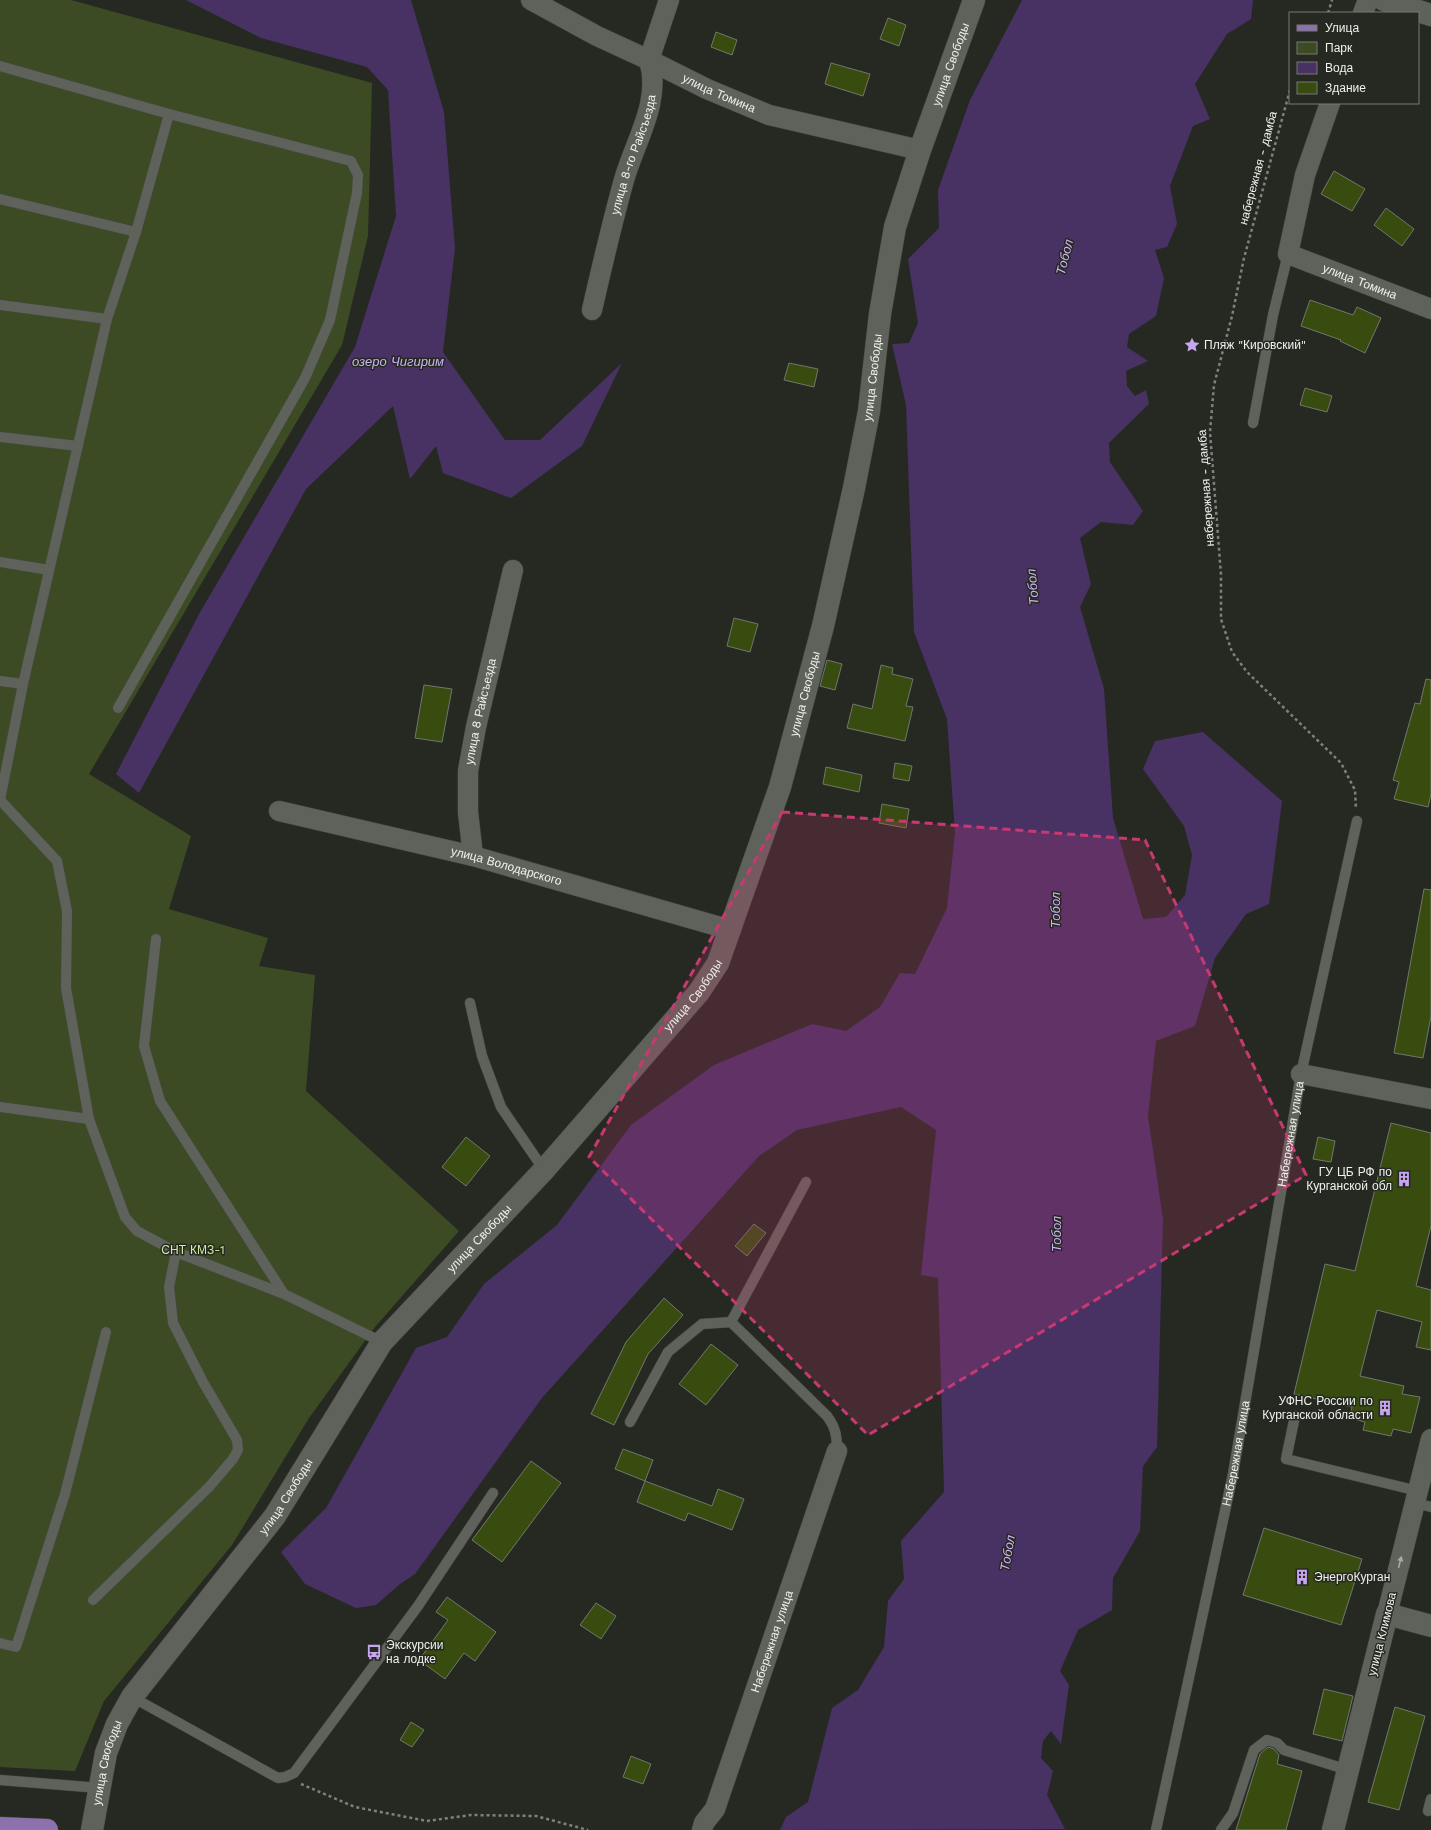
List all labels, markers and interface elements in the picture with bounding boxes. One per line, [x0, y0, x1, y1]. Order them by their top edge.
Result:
legend [1289, 12, 1419, 104]
street label: улица Свободы [929, 21, 972, 108]
text: Улица [1325, 21, 1359, 35]
text: Парк [1325, 41, 1353, 55]
text: Вода [1325, 61, 1353, 75]
street label: улица Томина [680, 71, 758, 116]
text: Здание [1325, 81, 1366, 95]
street label: улица 8-го Райсъезда [608, 93, 659, 216]
street label: набережная - дамба [1236, 109, 1280, 226]
water label: Тобол [1053, 237, 1076, 277]
street label: улица Томина [1321, 261, 1399, 302]
street label: улица Свободы [860, 333, 885, 422]
place icon: Пляж "Кировский" [1183, 336, 1201, 354]
place label: Пляж "Кировский" [1204, 338, 1306, 352]
water label: озеро Чигирим [352, 354, 444, 369]
street label: набережная - дамба [1195, 429, 1217, 547]
water label: Тобол [1023, 568, 1042, 606]
street label: улица Свободы [787, 650, 823, 738]
street label: улица 8 Райсъезда [462, 657, 499, 766]
street label: улица Володарского [450, 844, 564, 888]
water label: Тобол [1048, 891, 1063, 928]
street label: улица Свободы [661, 957, 725, 1034]
street label: Набережная улица [1275, 1080, 1307, 1188]
place label: ГУ ЦБ РФ по Курганской обл [1306, 1165, 1392, 1193]
building icon: ГУ ЦБ РФ по Курганской обл [1395, 1170, 1413, 1188]
street label: улица Свободы [444, 1202, 514, 1275]
water label: Тобол [1049, 1215, 1064, 1252]
park label: СНТ КМЗ-1 [161, 1243, 225, 1257]
place label: УФНС России по Курганской области [1262, 1394, 1373, 1422]
street label: Набережная улица [1219, 1399, 1252, 1507]
building icon: УФНС России по Курганской области [1376, 1399, 1394, 1417]
street label: улица Свободы [256, 1456, 316, 1537]
water label: Тобол [997, 1533, 1018, 1572]
one-way arrow [1397, 1556, 1403, 1568]
building icon: ЭнергоКурган [1293, 1568, 1311, 1586]
place label: ЭнергоКурган [1314, 1570, 1390, 1584]
street label: Набережная улица [748, 1588, 796, 1694]
street label: улица Климова [1365, 1590, 1399, 1677]
place label: Экскурсии на лодке [386, 1638, 443, 1666]
bus stop icon: Экскурсии на лодке [365, 1643, 383, 1661]
street label: улица Свободы [90, 1718, 125, 1806]

